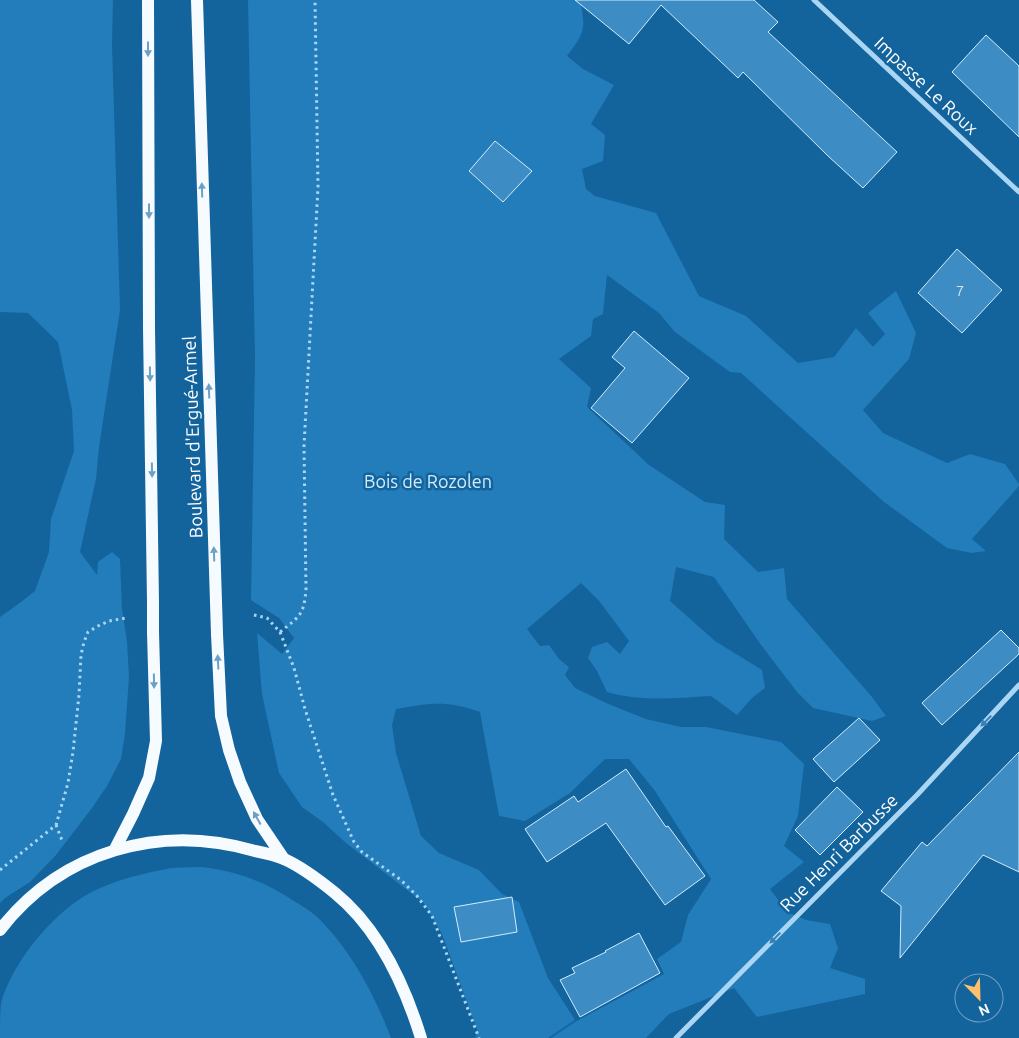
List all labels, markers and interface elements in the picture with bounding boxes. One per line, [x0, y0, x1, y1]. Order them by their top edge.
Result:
street label: Impasse Le Roux [871, 32, 982, 138]
one-way arrow [144, 41, 152, 57]
one-way arrow [198, 182, 206, 198]
one-way arrow [145, 203, 153, 219]
house number: 7 [956, 282, 964, 299]
street label: Boulevard d'Ergué-Armel [178, 335, 206, 539]
one-way arrow [146, 366, 154, 382]
one-way arrow [204, 383, 212, 399]
one-way arrow [148, 462, 156, 478]
park label: Bois de Rozolen [364, 471, 492, 491]
one-way arrow [210, 545, 218, 561]
one-way arrow [214, 654, 222, 670]
one-way arrow [150, 673, 158, 689]
one-way arrow [980, 715, 992, 727]
street label: Rue Henri Barbusse [776, 790, 901, 915]
one-way arrow [253, 811, 261, 825]
one-way arrow [769, 931, 781, 943]
north arrow [954, 973, 1004, 1023]
text: N [976, 1001, 992, 1019]

